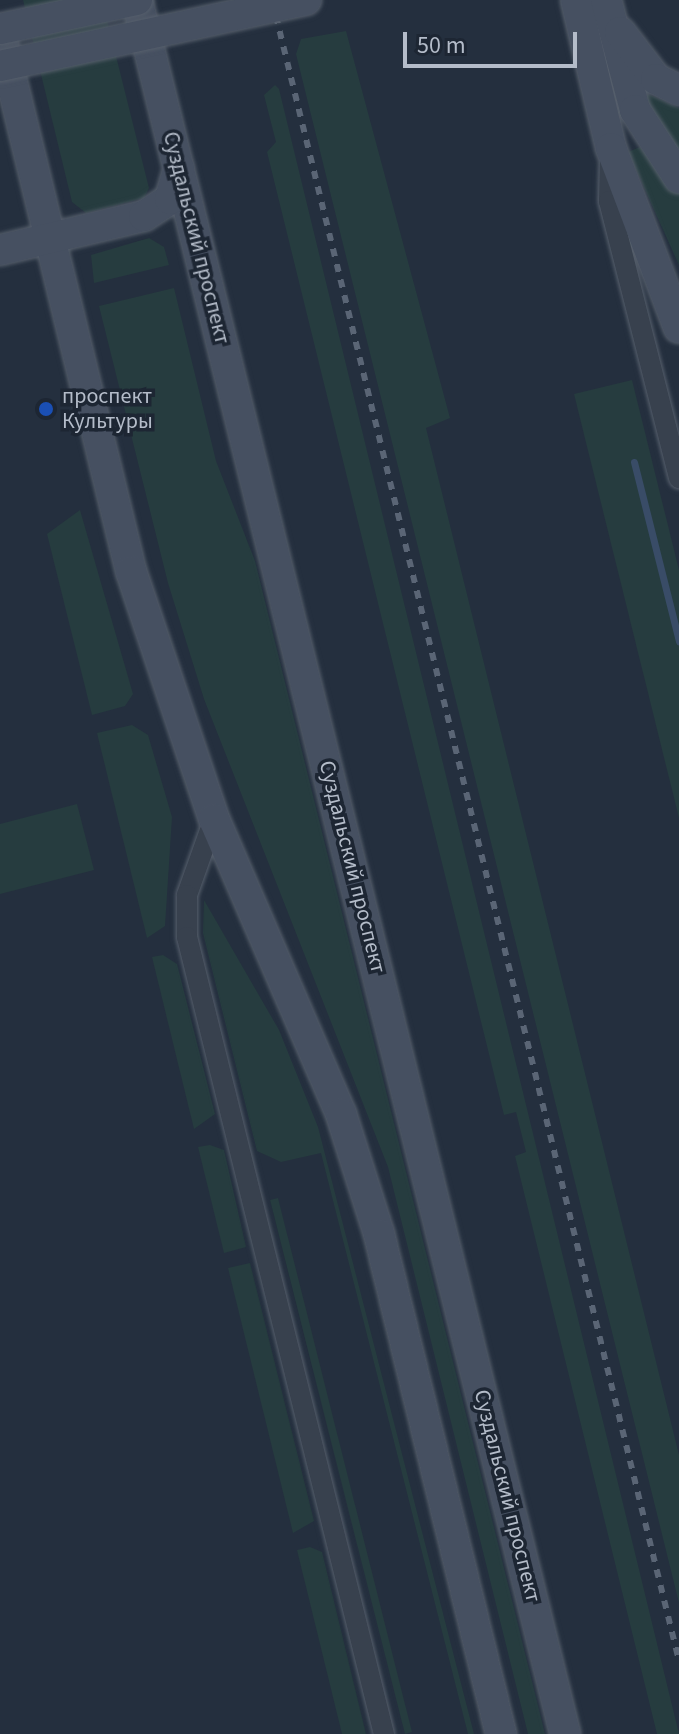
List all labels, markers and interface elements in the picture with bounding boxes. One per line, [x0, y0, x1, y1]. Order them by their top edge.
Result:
scale bar [407, 16, 581, 66]
text: 50 m [417, 28, 466, 63]
street label: Суздальский проспект [157, 129, 235, 347]
place label: проспект Культуры [62, 383, 153, 434]
marker: проспект Культуры [37, 400, 55, 418]
street label: Суздальский проспект [313, 758, 391, 976]
street label: Суздальский проспект [468, 1387, 546, 1605]

